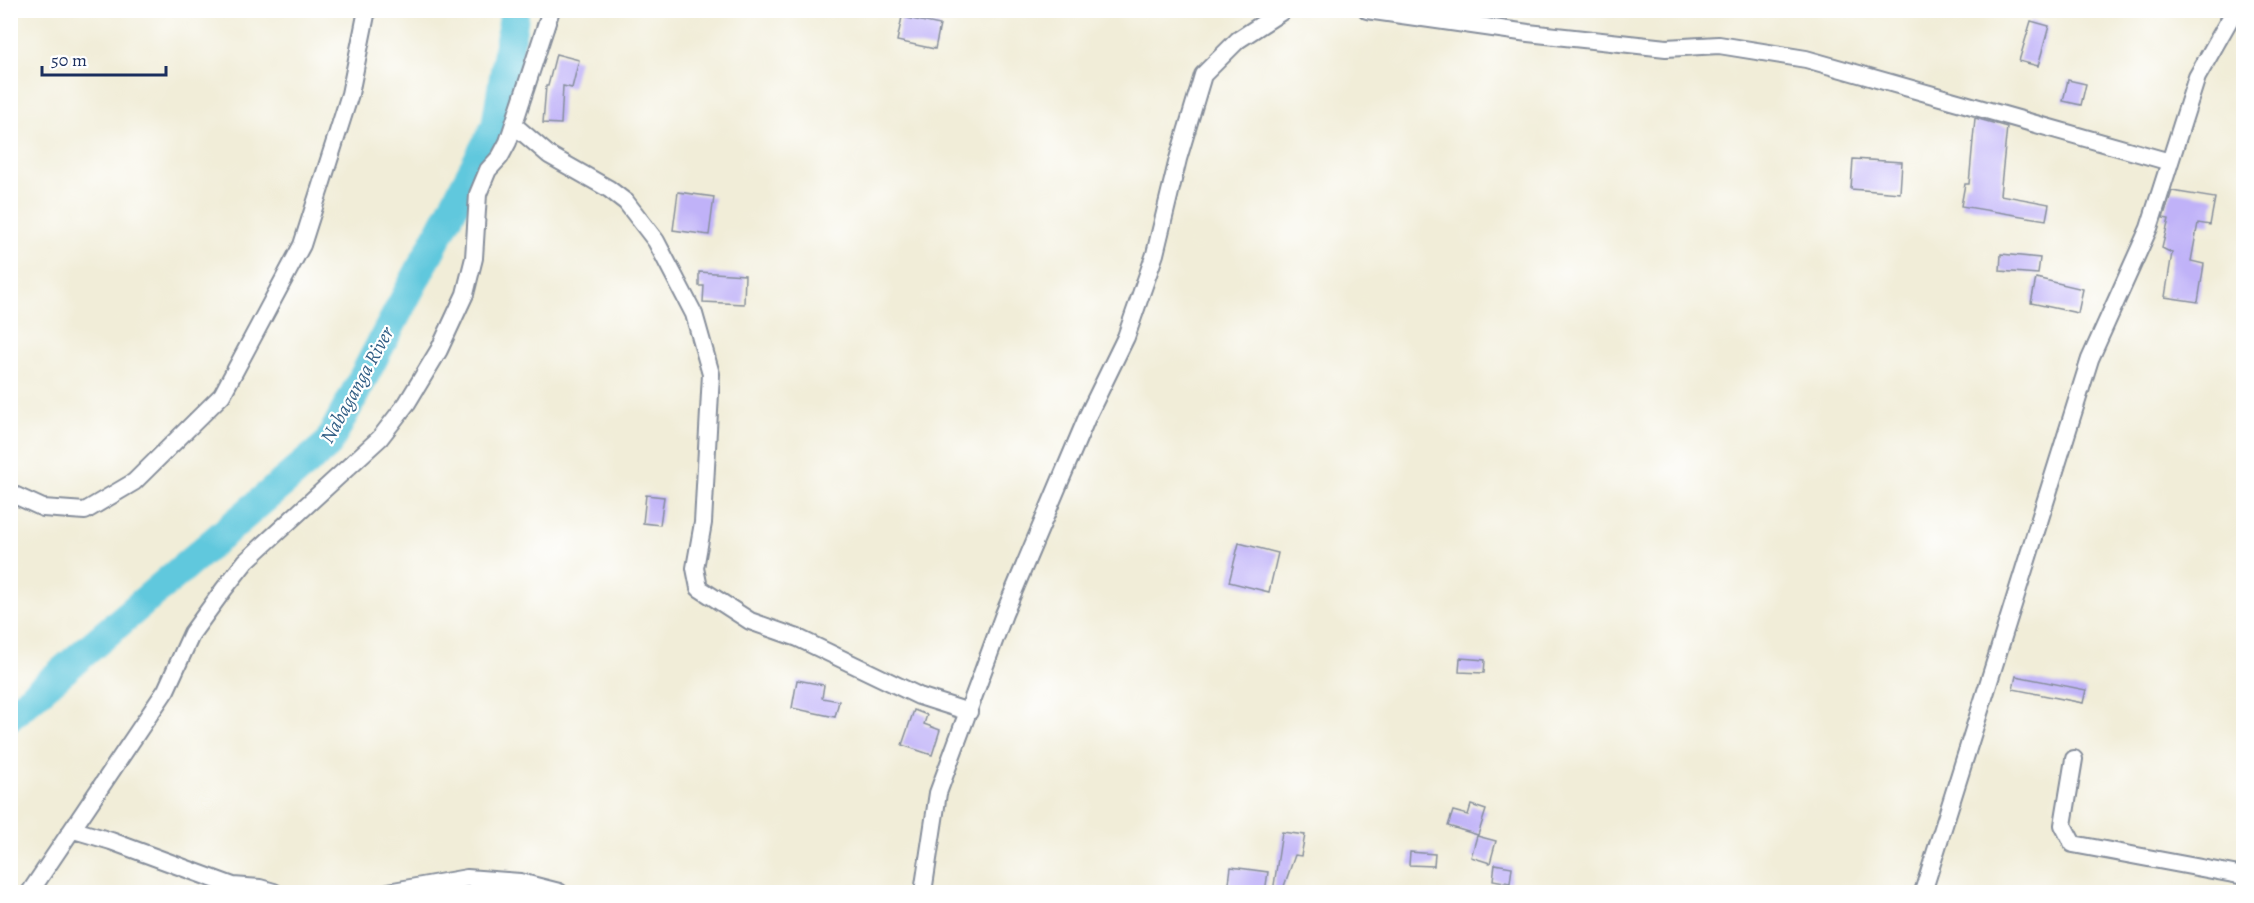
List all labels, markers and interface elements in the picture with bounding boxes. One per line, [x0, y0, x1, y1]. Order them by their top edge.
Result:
scale bar [42, 39, 166, 77]
text: 50 m [51, 48, 87, 72]
water label: Nabaganga River [314, 321, 401, 448]

